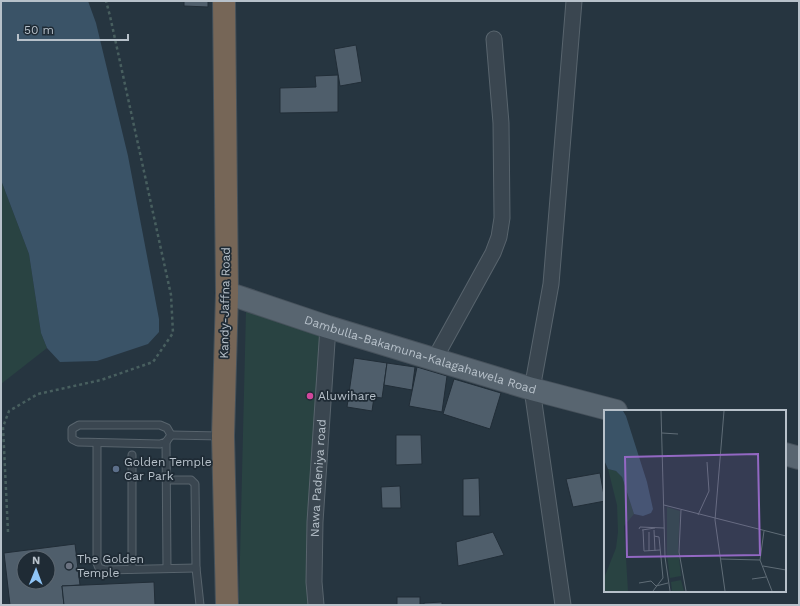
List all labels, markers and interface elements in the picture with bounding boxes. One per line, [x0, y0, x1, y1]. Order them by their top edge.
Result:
scale bar [18, 16, 128, 42]
text: 50 m [24, 23, 54, 37]
street label: Kandy-Jaffna Road [217, 247, 233, 359]
street label: Dambulla-Bakamuna-Kalagahawela Road [303, 313, 538, 397]
place label: Aluwihare [318, 389, 376, 403]
marker: Aluwihare [305, 391, 315, 401]
inset map [604, 410, 786, 592]
street label: Nawa Padeniya road [308, 419, 329, 537]
place label: Golden Temple Car Park [124, 455, 212, 483]
marker: Golden Temple Car Park [111, 464, 121, 474]
north arrow [16, 550, 56, 590]
place label: The Golden Temple [77, 552, 144, 580]
text: N [32, 554, 40, 567]
marker: The Golden Temple [64, 561, 74, 571]

